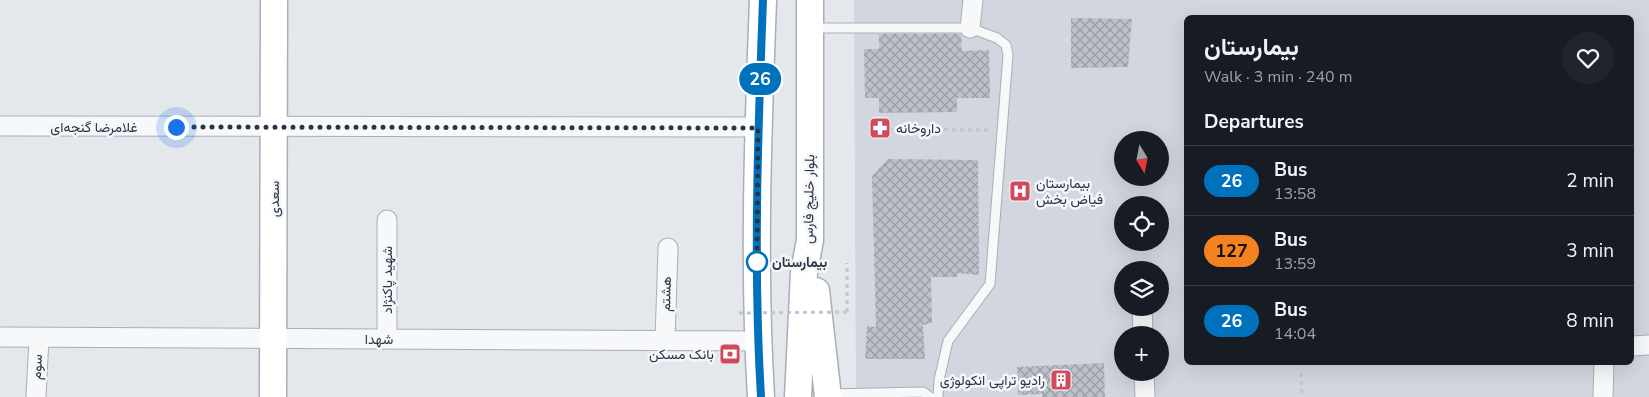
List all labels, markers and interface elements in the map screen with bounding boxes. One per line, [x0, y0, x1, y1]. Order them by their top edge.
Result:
text: بیمارستان [1204, 31, 1299, 63]
button: heart [1562, 32, 1614, 84]
line badge: 26 [738, 63, 782, 95]
text: Walk · 3 min · 240 m [1204, 66, 1352, 88]
text: 26 [749, 67, 771, 91]
text: Departures [1204, 109, 1304, 135]
your location [164, 115, 189, 140]
pharmacy icon: داروخانه [868, 116, 892, 140]
street label: غلامرضا گنجه‌ای [50, 118, 138, 137]
place label: داروخانه [896, 119, 941, 138]
north arrow [1114, 131, 1169, 186]
map controls [1114, 131, 1169, 381]
street label: بلوار خلیج فارس [799, 154, 820, 244]
text: Bus [1274, 157, 1307, 183]
text: 2 min [1566, 168, 1614, 194]
text: 26 [1221, 169, 1242, 193]
place label: بیمارستان فیاض بخش [1036, 174, 1103, 209]
hospital icon: بیمارستان فیاض بخش [1008, 179, 1032, 203]
street label: سعدی [265, 181, 284, 217]
text: 13:58 [1274, 183, 1316, 205]
button: locate [1114, 196, 1169, 251]
text: Bus [1274, 227, 1307, 253]
text: 3 min [1566, 238, 1614, 264]
text: 127 [1215, 239, 1248, 263]
street label: شهید پاکنژاد [378, 246, 397, 314]
marker: بیمارستان [746, 251, 768, 273]
place label: بیمارستان [772, 253, 827, 272]
text: 13:59 [1274, 253, 1316, 275]
button: layers [1114, 261, 1169, 316]
street label: هشتم [656, 276, 676, 312]
text: Bus [1274, 297, 1307, 323]
text: 8 min [1566, 308, 1614, 334]
text: 26 [1221, 309, 1242, 333]
text: 14:04 [1274, 323, 1316, 345]
button: + [1114, 326, 1169, 381]
street label: شهدا [365, 330, 393, 349]
bank icon: بانک مسکن [718, 342, 742, 366]
place label: بانک مسکن [649, 345, 714, 364]
street label: سوم [27, 354, 47, 380]
building icon: رادیو تراپی انکولوژی [1049, 368, 1073, 392]
place label: رادیو تراپی انکولوژی [940, 371, 1045, 390]

